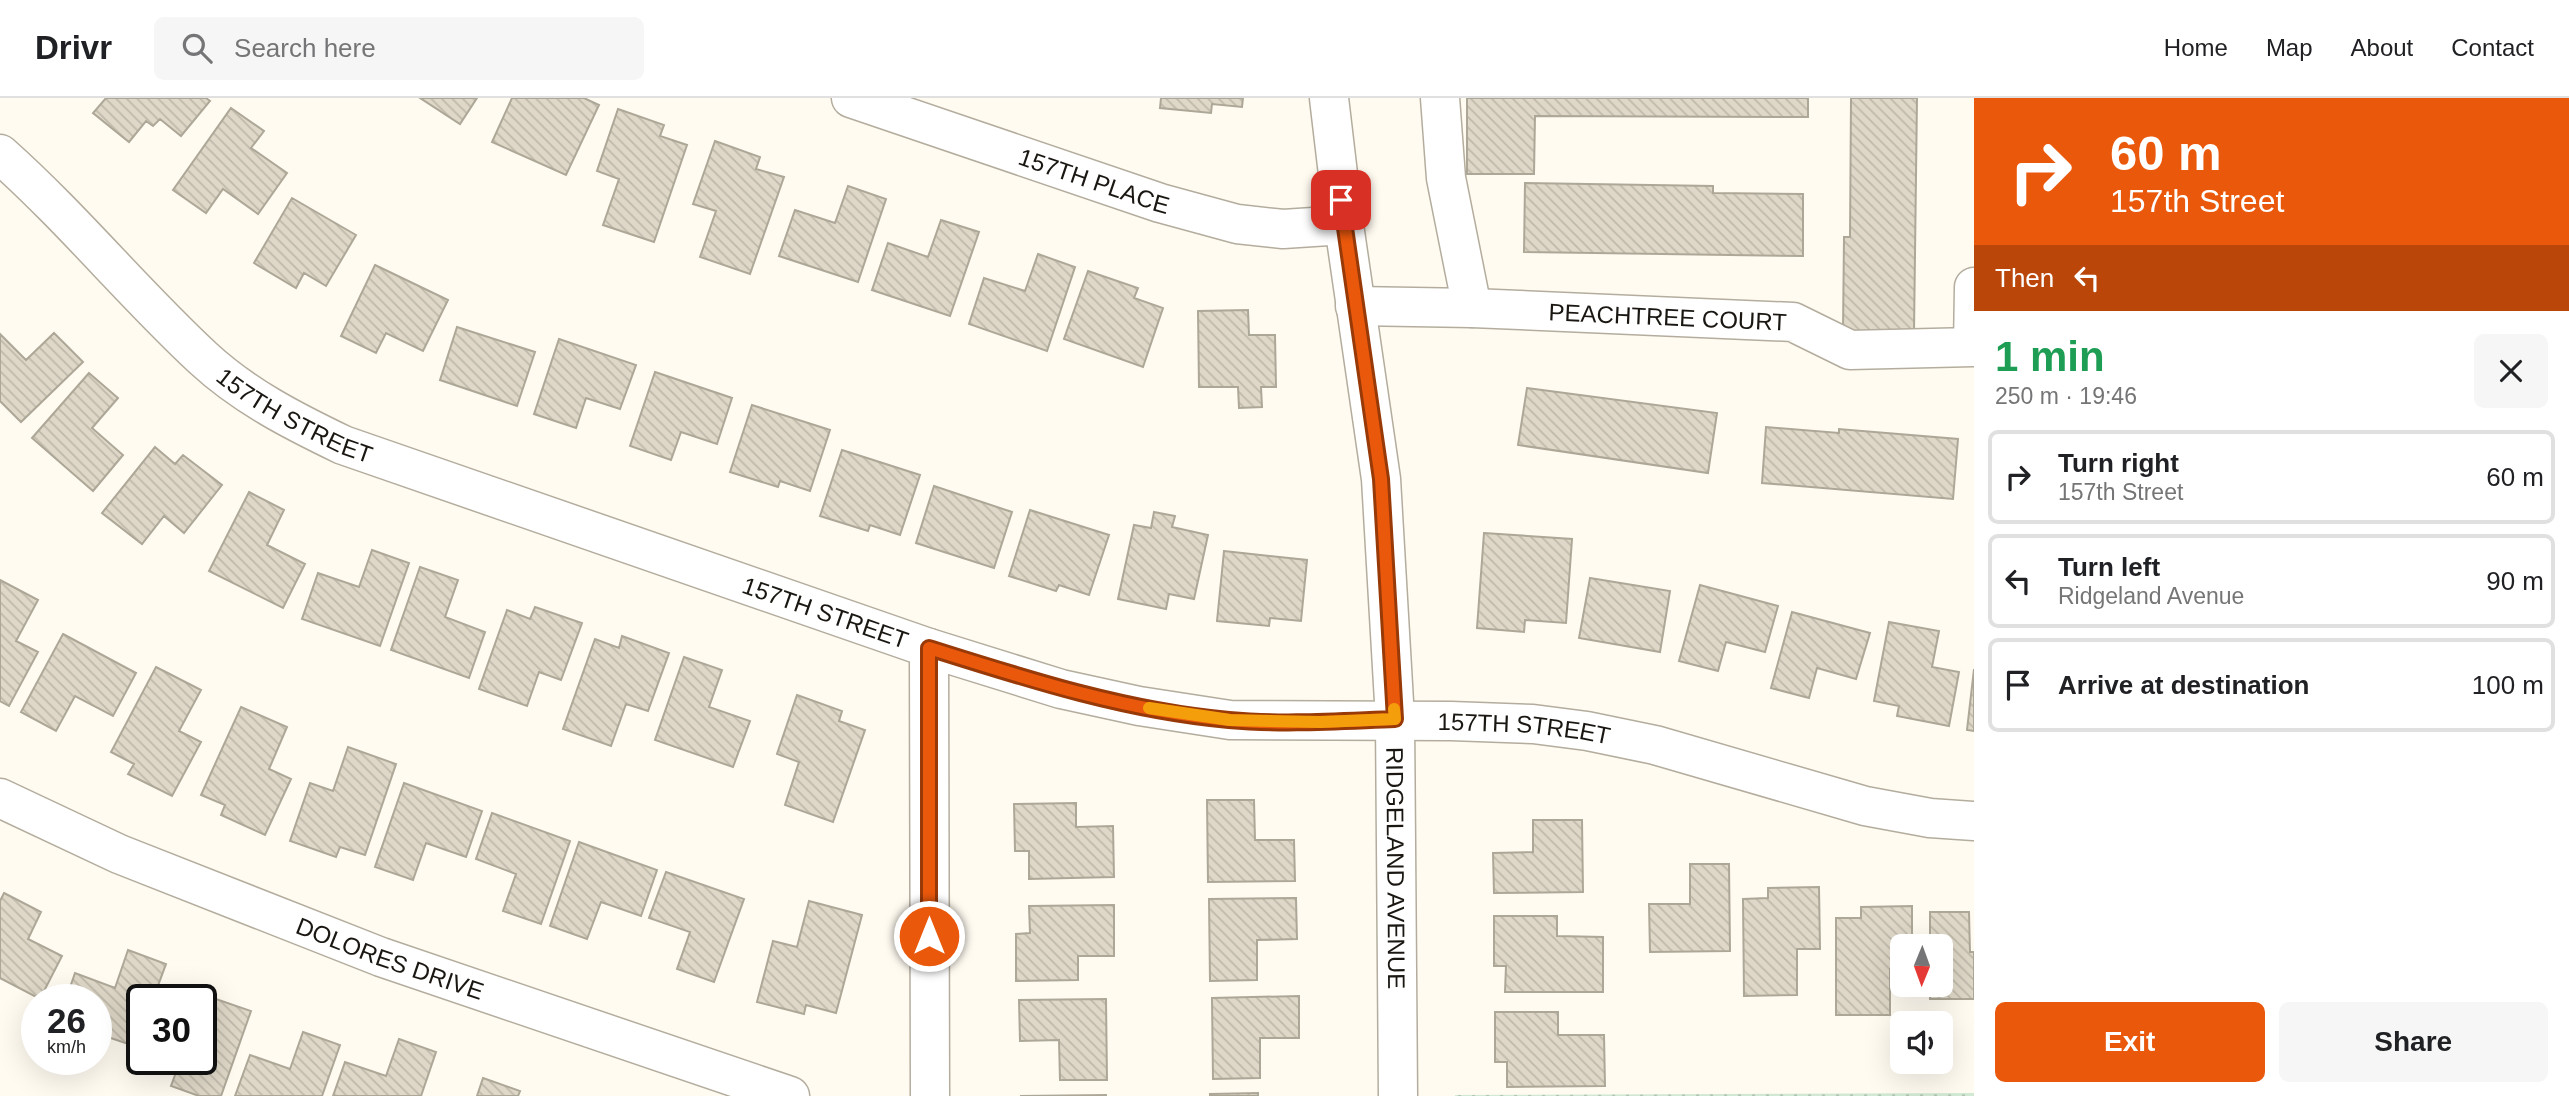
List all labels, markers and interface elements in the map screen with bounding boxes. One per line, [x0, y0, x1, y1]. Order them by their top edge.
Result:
search box [154, 17, 644, 80]
text: Drivr [35, 29, 112, 66]
icon: search [178, 29, 216, 67]
text: Search here [234, 33, 376, 63]
text: Home [2164, 34, 2228, 61]
text: Map [2266, 34, 2313, 61]
text: About [2351, 34, 2413, 61]
text: Contact [2451, 34, 2534, 61]
icon: right [1995, 126, 2086, 217]
text: 60 m [2110, 126, 2222, 180]
street label: 157TH PLACE [1015, 143, 1173, 218]
pin [1311, 170, 1371, 230]
icon: arrive [1322, 181, 1360, 219]
text: 157th Street [2110, 183, 2284, 219]
icon: left [2068, 259, 2106, 297]
text: Then [1995, 263, 2054, 293]
street label: PEACHTREE COURT [1548, 298, 1788, 335]
text: 1 min [1995, 333, 2105, 380]
button: close [2474, 334, 2548, 408]
street label: 157TH STREET [212, 362, 376, 468]
text: 250 m · 19:46 [1995, 383, 2137, 409]
text: Turn right [2058, 448, 2179, 478]
icon: right [1999, 458, 2037, 496]
text: 60 m [2486, 462, 2544, 492]
text: 157th Street [2058, 479, 2183, 505]
text: Turn left [2058, 552, 2160, 582]
icon: left [1999, 562, 2037, 600]
text: 90 m [2486, 566, 2544, 596]
street label: 157TH STREET [739, 571, 912, 653]
text: Ridgeland Avenue [2058, 583, 2244, 609]
icon: arrive [1999, 666, 2037, 704]
text: Arrive at destination [2058, 670, 2309, 700]
text: 100 m [2472, 670, 2544, 700]
street label: 157TH STREET [1438, 707, 1613, 749]
street label: RIDGELAND AVENUE [1382, 747, 1411, 989]
position arrow [892, 899, 966, 973]
street label: DOLORES DRIVE [293, 912, 487, 1004]
north arrow [1890, 934, 1953, 998]
map controls [1890, 934, 1953, 1074]
speed limit sign: 30 [126, 984, 217, 1075]
text: 26 [47, 1001, 86, 1040]
button: Exit [1995, 1002, 2265, 1082]
button: Share [2279, 1002, 2548, 1082]
button: sound [1890, 1011, 1953, 1074]
text: km/h [47, 1037, 86, 1057]

